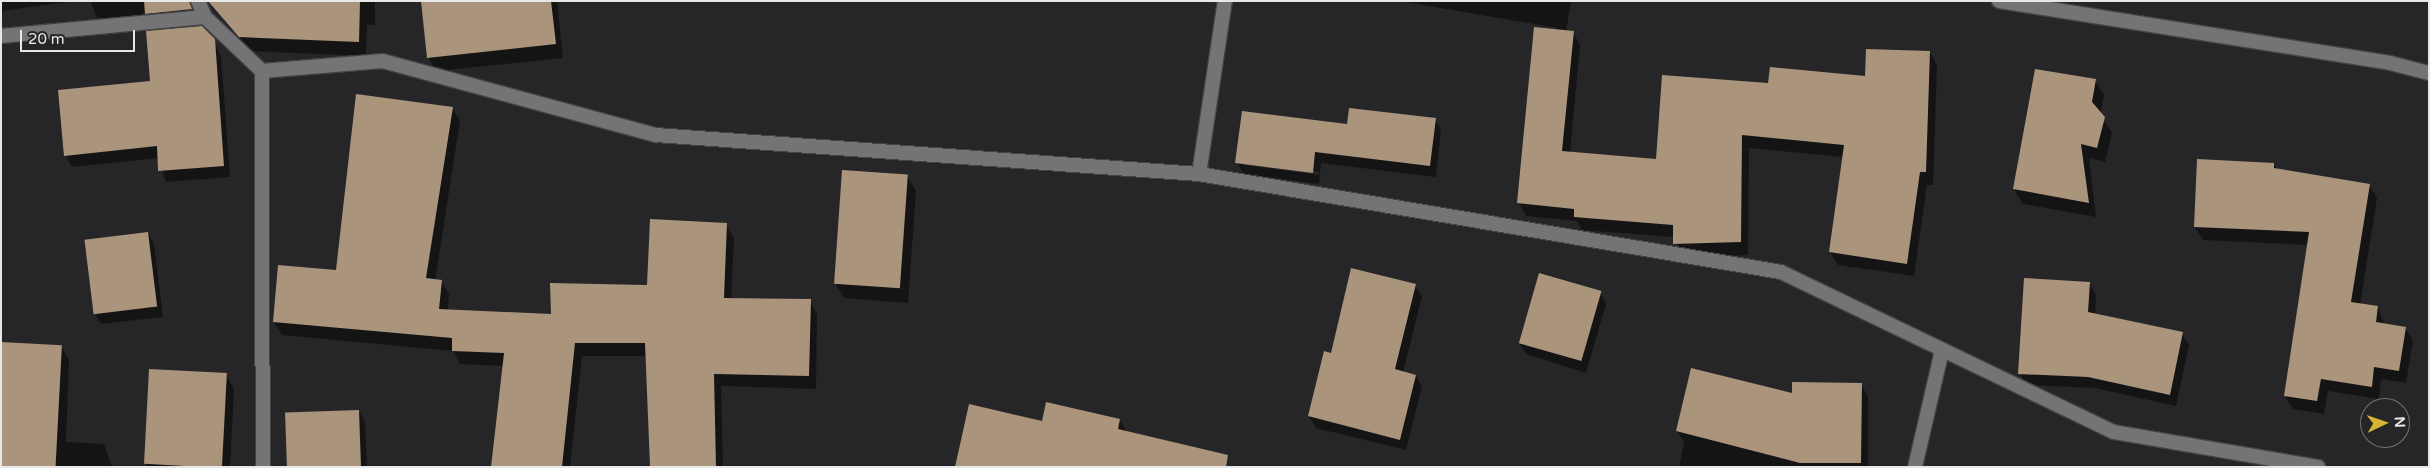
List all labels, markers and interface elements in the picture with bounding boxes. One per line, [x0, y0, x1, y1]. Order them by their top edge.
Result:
scale bar [22, 20, 138, 52]
text: 20 m [28, 30, 65, 48]
north arrow [2360, 398, 2410, 448]
text: N [2391, 416, 2408, 428]

